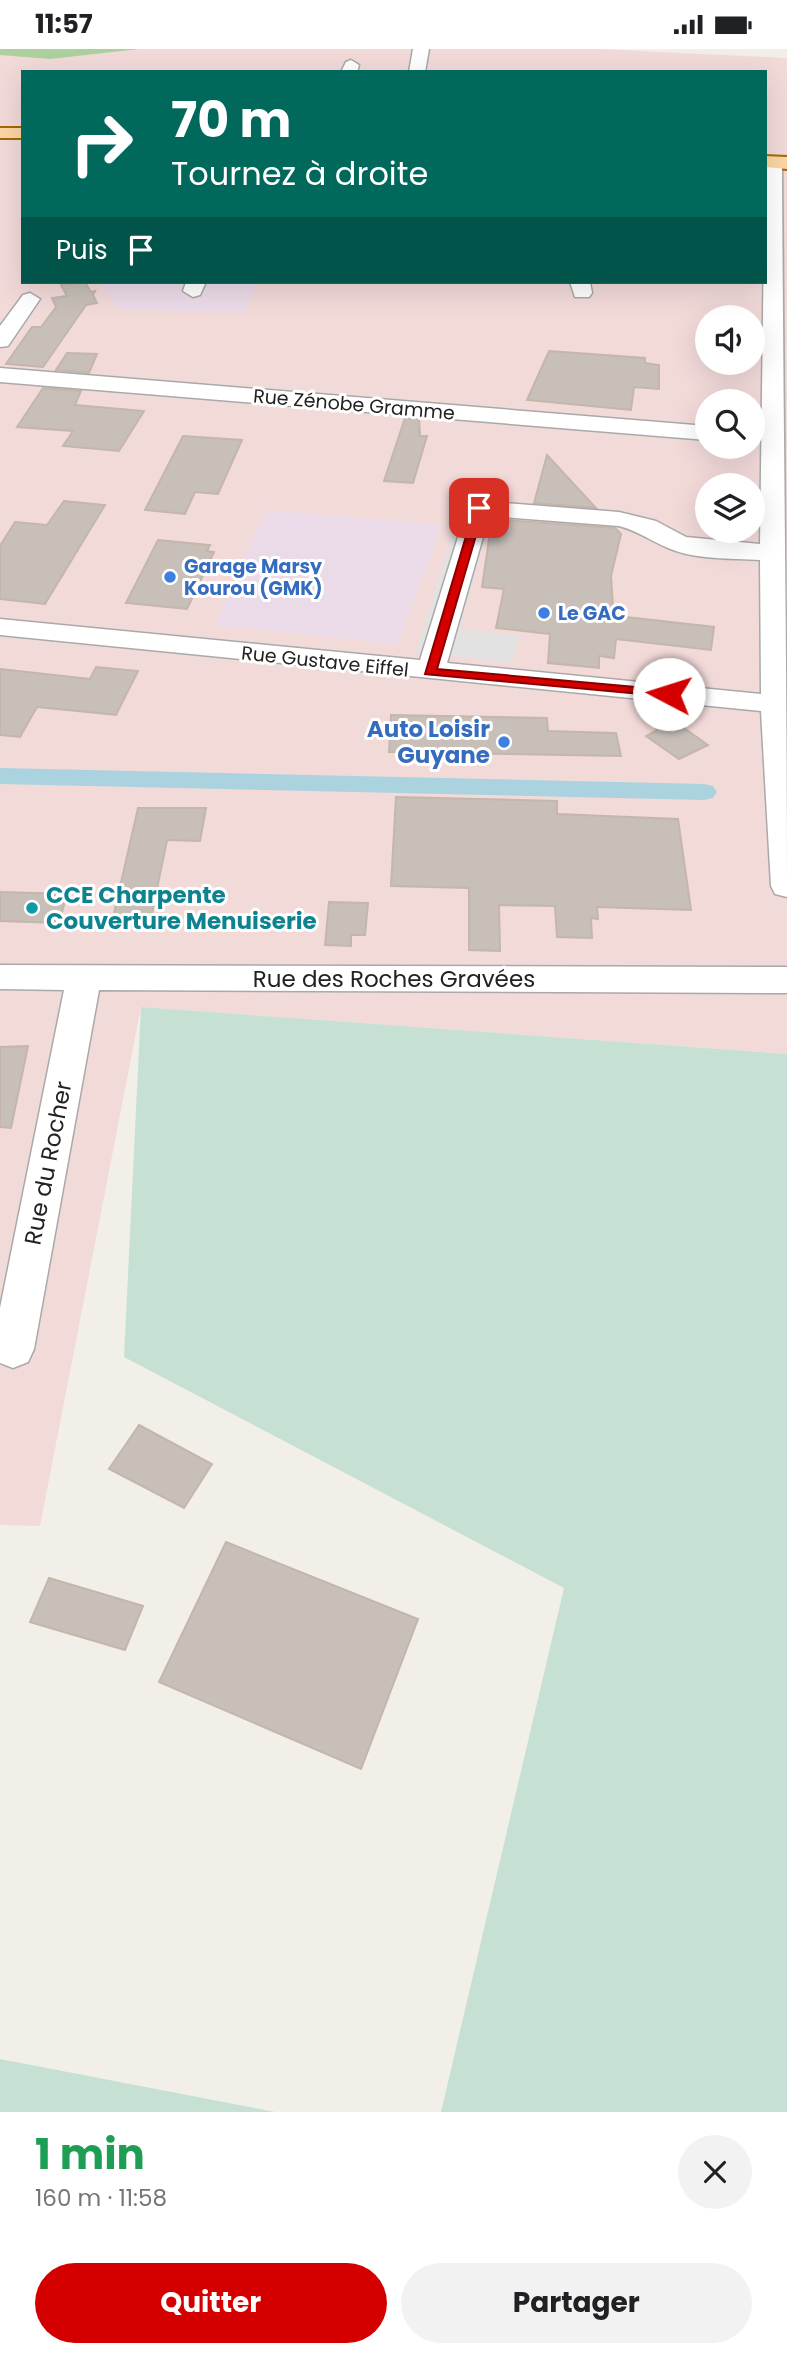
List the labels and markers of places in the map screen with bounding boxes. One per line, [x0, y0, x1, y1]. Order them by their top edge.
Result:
pin [449, 478, 509, 538]
place label: Garage Marsy Kourou (GMK) [184, 553, 323, 602]
marker: Garage Marsy Kourou (GMK) [162, 569, 178, 585]
place label: Le GAC [558, 600, 626, 627]
marker: Le GAC [536, 605, 552, 621]
place label: Auto Loisir Guyane [367, 713, 490, 771]
marker: Auto Loisir Guyane [496, 734, 512, 750]
place label: CCE Charpente Couverture Menuiserie [46, 879, 317, 937]
marker: CCE Charpente Couverture Menuiserie [24, 900, 40, 916]

